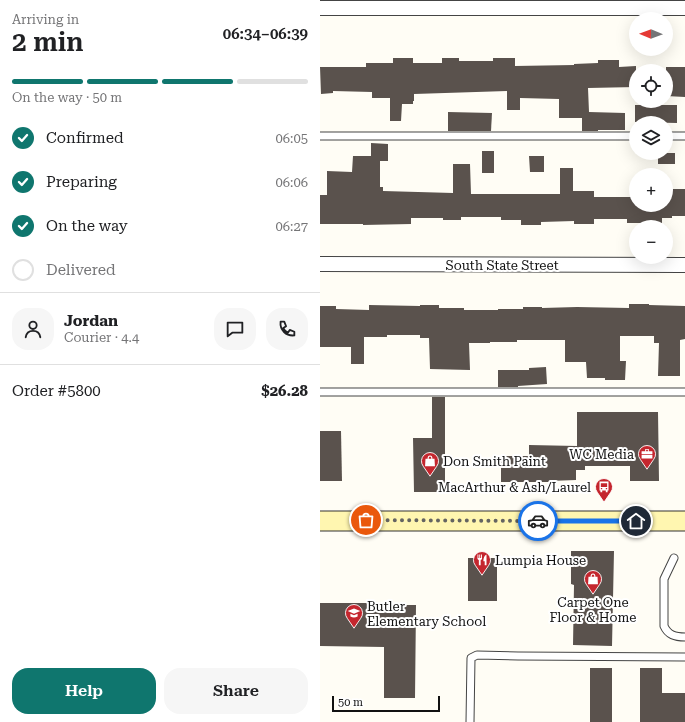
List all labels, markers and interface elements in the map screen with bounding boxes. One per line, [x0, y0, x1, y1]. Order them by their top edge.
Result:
text: Arriving in [12, 12, 79, 27]
north arrow [629, 12, 673, 56]
map controls [629, 12, 673, 264]
text: 06:34–06:39 [223, 25, 308, 43]
text: 2 min [12, 27, 84, 57]
button: locate [629, 64, 673, 108]
text: On the way · 50 m [12, 90, 122, 105]
button: layers [629, 116, 673, 160]
icon: check [12, 127, 34, 149]
text: Confirmed [46, 129, 124, 147]
text: 06:05 [276, 131, 308, 146]
button: + [629, 168, 673, 212]
icon: check [12, 171, 34, 193]
text: Preparing [46, 173, 117, 191]
text: 06:06 [276, 175, 308, 190]
icon: check [12, 215, 34, 237]
text: On the way [46, 217, 128, 235]
text: 06:27 [276, 219, 308, 234]
button: − [629, 220, 673, 264]
street label: South State Street [445, 258, 559, 273]
text: Delivered [46, 261, 116, 279]
button: person [12, 308, 54, 350]
button: chat [214, 308, 256, 350]
button: phone [266, 308, 308, 350]
text: Jordan [64, 312, 118, 330]
text: Courier · 4.4 [64, 330, 139, 345]
text: Order #5800 [12, 382, 101, 400]
text: $26.28 [261, 382, 308, 400]
office icon: WC Media [637, 444, 657, 469]
place label: WC Media [569, 447, 634, 462]
shop icon: Don Smith Paint [420, 451, 440, 476]
place label: Don Smith Paint [443, 454, 546, 469]
bus stop icon: MacArthur & Ash/Laurel [594, 477, 614, 502]
place label: MacArthur & Ash/Laurel [438, 480, 591, 495]
courier [518, 501, 558, 541]
pin [349, 503, 383, 537]
pin [619, 504, 653, 538]
icon: bag [355, 509, 377, 531]
icon: car [527, 510, 549, 532]
icon: home [625, 510, 647, 532]
restaurant icon: Lumpia House [472, 550, 492, 575]
place label: Lumpia House [495, 553, 586, 568]
shop icon: Carpet One Floor & Home [583, 569, 603, 594]
place label: Carpet One Floor & Home [549, 595, 637, 625]
place label: Butler Elementary School [367, 599, 486, 629]
school or university icon: Butler Elementary School [344, 603, 364, 628]
button: Help [12, 668, 156, 714]
button: Share [164, 668, 308, 714]
scale bar [332, 694, 440, 713]
text: 50 m [338, 696, 363, 709]

